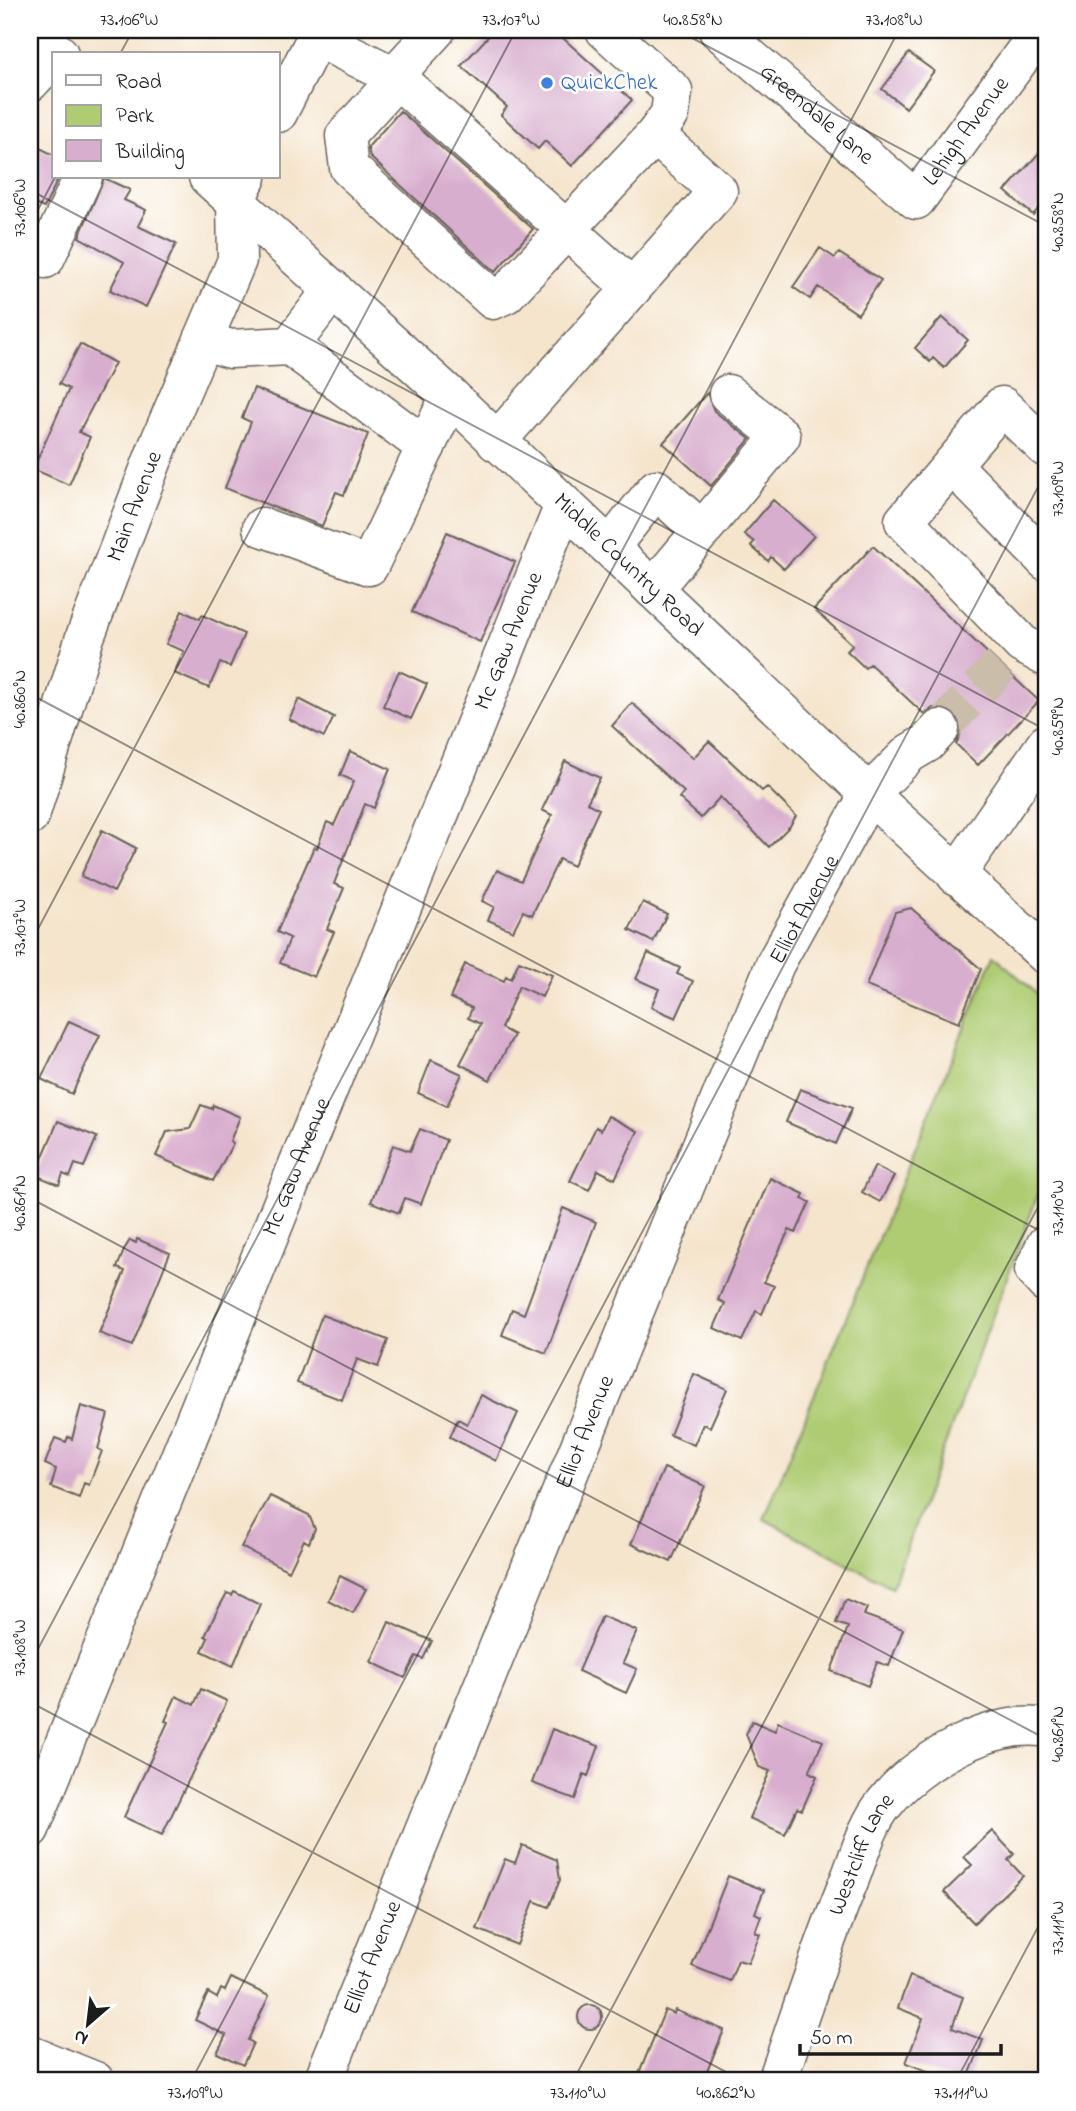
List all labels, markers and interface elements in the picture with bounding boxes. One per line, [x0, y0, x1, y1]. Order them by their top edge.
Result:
text: 73.106°W [100, 8, 158, 34]
text: 73.107°W [482, 8, 540, 34]
text: 40.858°N [663, 8, 723, 34]
text: 73.108°W [865, 8, 923, 34]
legend [52, 52, 280, 178]
street label: Greendale Lane [752, 56, 882, 174]
place label: QuickChek [561, 67, 658, 100]
text: Road [116, 68, 162, 98]
street label: Lehigh Avenue [915, 69, 1018, 193]
marker: QuickChek [539, 75, 555, 91]
text: Park [116, 102, 155, 132]
text: Building [115, 138, 185, 170]
text: 73.106°W [8, 179, 34, 237]
text: 40.858°N [1046, 192, 1072, 252]
street label: Main Avenue [99, 446, 171, 567]
text: 73.109°W [1046, 461, 1072, 517]
street label: Middle Country Road [546, 486, 711, 645]
street label: Mc Gaw Avenue [466, 566, 552, 715]
text: 40.860°N [8, 670, 34, 728]
text: 40.859°N [1046, 697, 1072, 755]
street label: Elliot Avenue [762, 849, 849, 970]
text: 73.107°W [8, 899, 34, 957]
street label: Mc Gaw Avenue [254, 1092, 340, 1241]
text: 40.861°N [8, 1175, 34, 1231]
text: 73.110°W [1046, 1180, 1072, 1236]
street label: Elliot Avenue [548, 1370, 624, 1494]
text: 73.108°W [8, 1619, 34, 1677]
text: 40.861°N [1046, 1706, 1072, 1762]
street label: Westcliff Lane [820, 1785, 903, 1920]
street label: Elliot Avenue [335, 1895, 411, 2020]
text: 73.111°W [1046, 1901, 1072, 1955]
north arrow [52, 1988, 122, 2058]
scale bar [800, 2013, 1001, 2057]
text: N [69, 2022, 93, 2052]
text: 50 m [810, 2024, 853, 2054]
text: 73.109°W [167, 2081, 223, 2107]
text: 73.110°W [550, 2081, 606, 2107]
text: 40.862°N [696, 2081, 756, 2107]
text: 73.111°W [934, 2081, 988, 2107]

